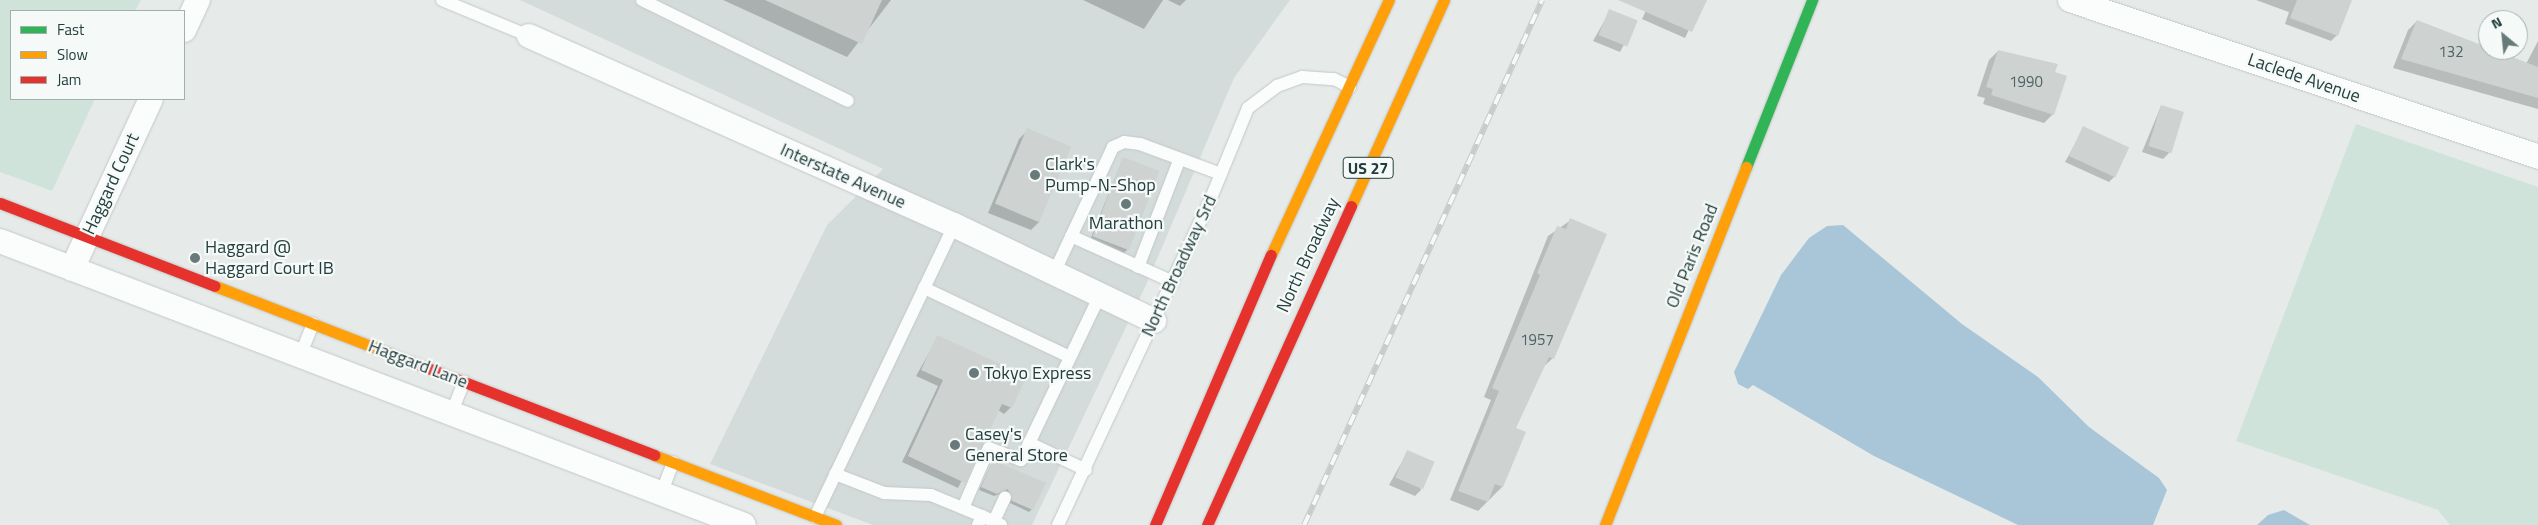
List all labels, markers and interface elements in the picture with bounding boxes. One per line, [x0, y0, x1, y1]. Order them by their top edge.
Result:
legend [10, 10, 185, 100]
north arrow [2478, 10, 2528, 60]
text: N [2487, 11, 2505, 34]
text: Fast [57, 18, 84, 41]
text: Slow [57, 43, 88, 66]
house number: 132 [2438, 43, 2464, 61]
street label: Laclede Avenue [2245, 49, 2363, 107]
text: Jam [57, 68, 81, 91]
house number: 1990 [2009, 73, 2043, 91]
street label: Haggard Court [78, 130, 144, 238]
street label: Interstate Avenue [777, 139, 909, 213]
place label: Clark's Pump-N-Shop [1045, 154, 1156, 196]
road number: US 27 [1342, 154, 1394, 182]
marker: Clark's Pump-N-Shop [1029, 169, 1041, 181]
street label: North Broadway Srd [1137, 192, 1221, 340]
street label: North Broadway [1272, 194, 1344, 316]
marker: Marathon [1120, 198, 1132, 210]
street label: Old Paris Road [1661, 201, 1723, 311]
place label: Marathon [1089, 212, 1163, 234]
place label: Haggard @ Haggard Court IB [205, 237, 334, 280]
marker: Haggard @ Haggard Court IB [189, 252, 201, 264]
house number: 1957 [1520, 331, 1554, 349]
street label: Haggard Lane [365, 335, 471, 393]
place label: Tokyo Express [984, 362, 1091, 384]
marker: Tokyo Express [968, 367, 980, 379]
place label: Casey's General Store [965, 424, 1068, 466]
marker: Casey's General Store [949, 439, 961, 451]

